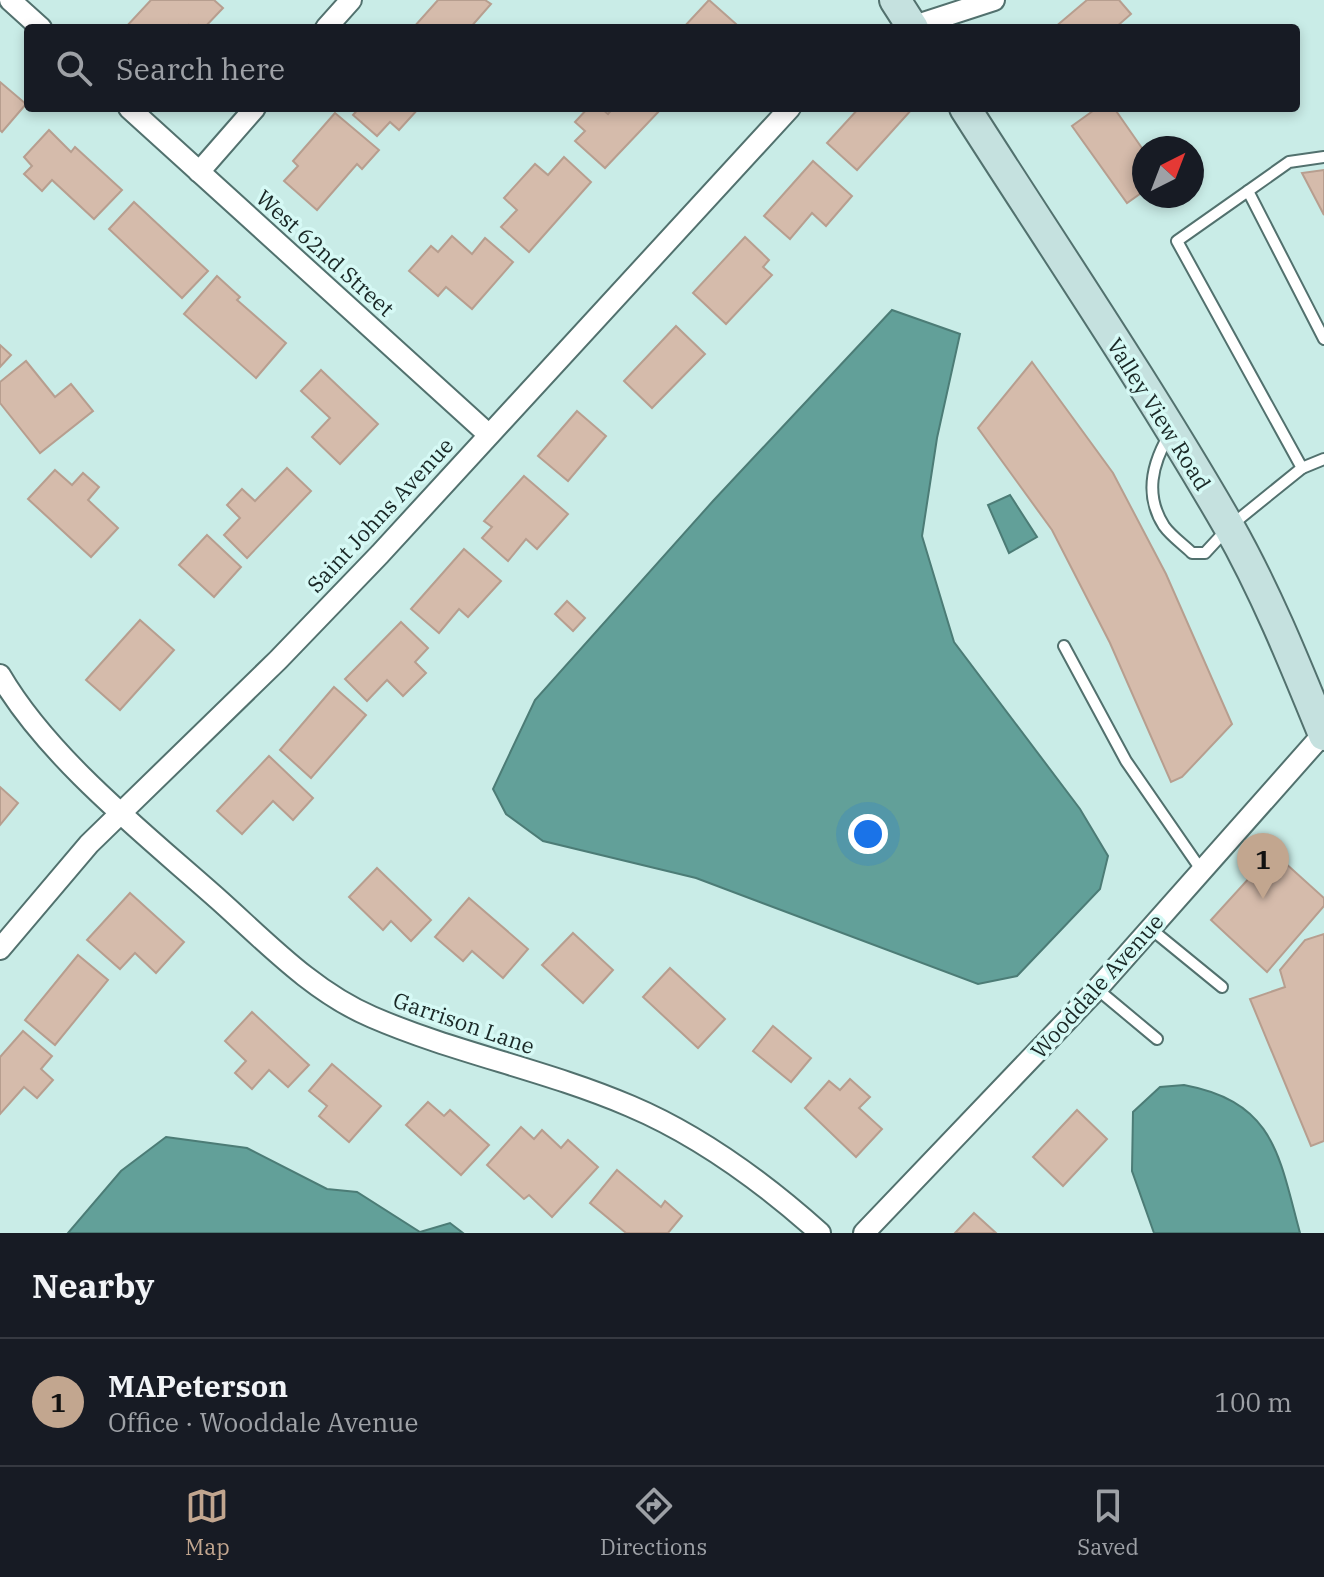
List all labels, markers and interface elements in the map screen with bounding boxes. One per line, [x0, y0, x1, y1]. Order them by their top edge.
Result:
search box [24, 24, 1300, 112]
icon: search [52, 46, 96, 90]
text: Search here [116, 49, 285, 88]
north arrow [1132, 136, 1204, 208]
street label: West 62nd Street [250, 183, 401, 323]
street label: Valley View Road [1101, 332, 1218, 495]
street label: Saint Johns Avenue [300, 431, 459, 598]
your location [848, 814, 888, 854]
pin: 1 [1237, 833, 1289, 899]
street label: Wooddale Avenue [1024, 907, 1169, 1064]
street label: Garrison Lane [390, 985, 539, 1060]
text: Nearby [32, 1263, 154, 1307]
text: MAPeterson [108, 1366, 288, 1405]
text: 1 [50, 1385, 66, 1419]
text: 100 m [1214, 1385, 1292, 1419]
text: Office · Wooddale Avenue [108, 1405, 418, 1439]
tab: Map [185, 1484, 230, 1561]
tab: Directions [600, 1484, 707, 1561]
tab: Saved [1077, 1484, 1139, 1561]

